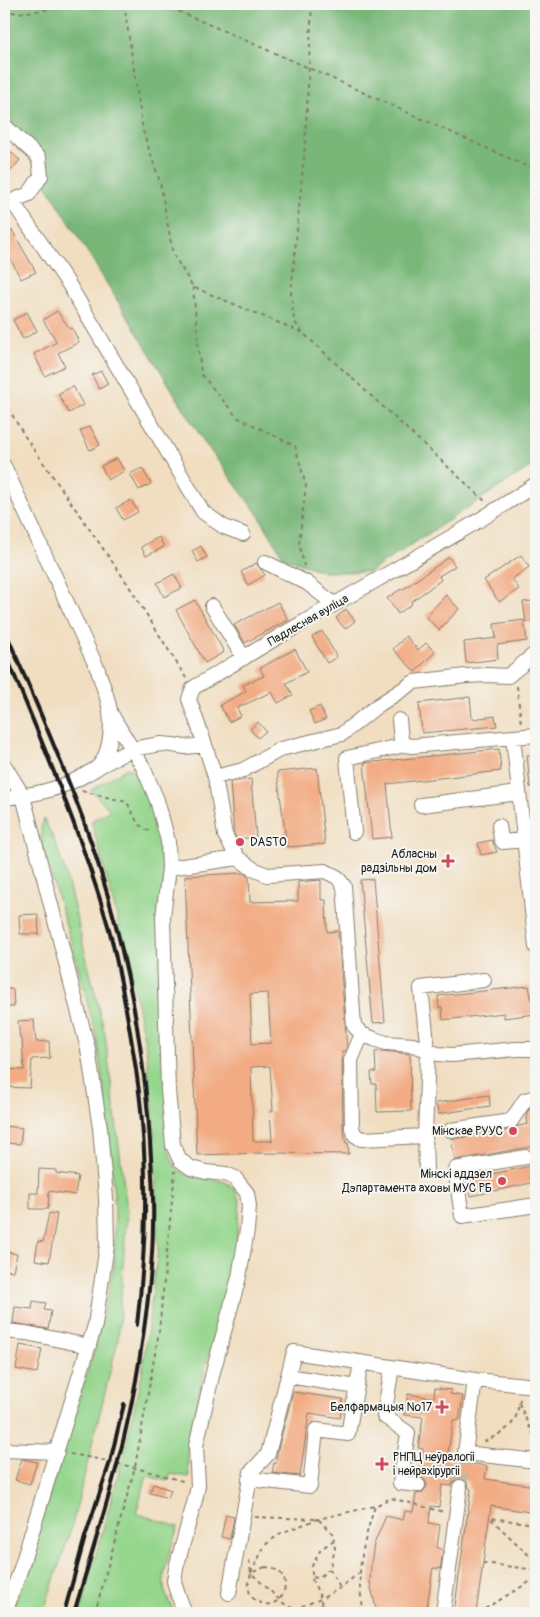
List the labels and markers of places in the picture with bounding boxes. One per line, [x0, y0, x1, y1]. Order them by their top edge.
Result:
place label: DASTO [250, 835, 287, 850]
marker: DASTO [234, 836, 246, 848]
place label: Абласны радзільны дом [361, 847, 437, 876]
marker: Абласны радзільны дом [441, 854, 455, 868]
place label: Мінскае РУУС [432, 1124, 503, 1139]
marker: Мінскае РУУС [507, 1125, 519, 1137]
place label: Мінскі аддзел Дэпартамента аховы МУС РБ [341, 1167, 492, 1196]
marker: Мінскі аддзел Дэпартамента аховы МУС РБ [496, 1175, 508, 1187]
place label: Белфармацыя №17 [330, 1400, 433, 1415]
marker: Белфармацыя №17 [436, 1401, 448, 1413]
place label: РНПЦ неўралогіі і нейрахірургіі [393, 1450, 474, 1479]
marker: РНПЦ неўралогіі і нейрахірургіі [375, 1457, 389, 1471]

